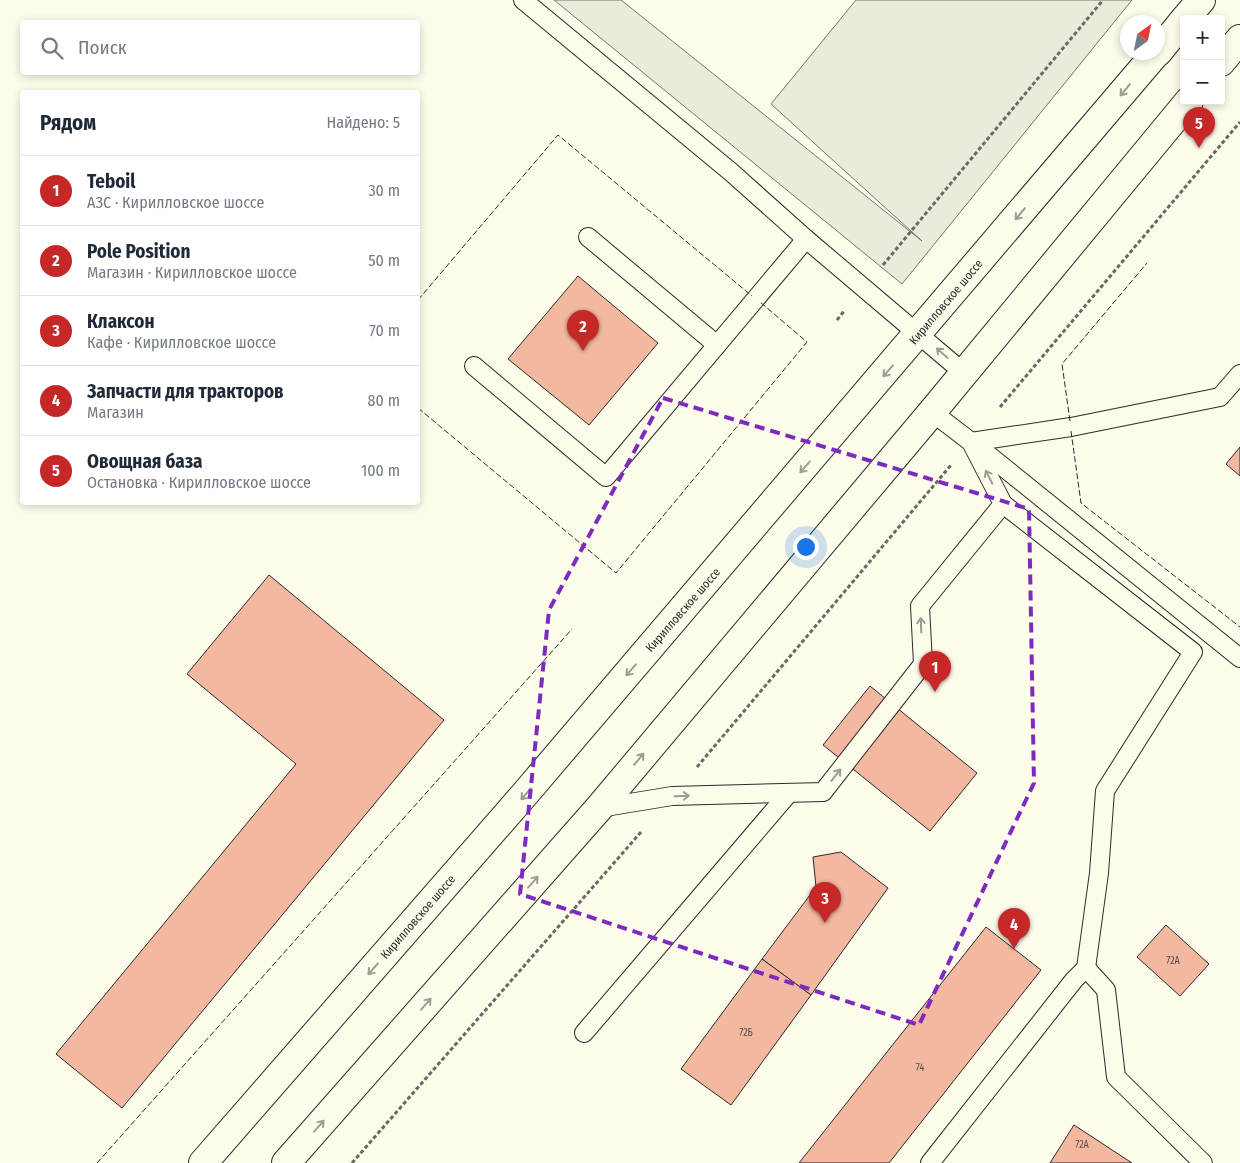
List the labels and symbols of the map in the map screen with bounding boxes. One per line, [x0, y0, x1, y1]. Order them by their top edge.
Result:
north arrow [1120, 15, 1165, 60]
one-way arrow [1120, 83, 1131, 96]
pin: 5 [1183, 107, 1215, 148]
one-way arrow [1015, 207, 1026, 220]
street label: Кирилловское шоссе [906, 257, 986, 347]
pin: 2 [567, 310, 599, 351]
one-way arrow [935, 348, 948, 359]
one-way arrow [882, 364, 893, 377]
one-way arrow [800, 460, 811, 473]
one-way arrow [984, 470, 993, 485]
your location [793, 534, 819, 560]
street label: Кирилловское шоссе [643, 565, 723, 655]
one-way arrow [916, 617, 926, 634]
pin: 1 [919, 651, 951, 692]
one-way arrow [626, 664, 637, 677]
one-way arrow [634, 753, 645, 766]
one-way arrow [831, 768, 841, 782]
one-way arrow [520, 787, 531, 800]
one-way arrow [673, 791, 689, 801]
street label: Кирилловское шоссе [378, 872, 458, 962]
one-way arrow [527, 876, 539, 889]
pin: 3 [809, 882, 841, 923]
pin: 4 [998, 908, 1030, 949]
house number: 72А [1166, 955, 1181, 967]
one-way arrow [367, 962, 378, 975]
one-way arrow [420, 998, 432, 1011]
house number: 72Б [739, 1027, 753, 1039]
house number: 74 [916, 1062, 924, 1074]
one-way arrow [313, 1120, 324, 1133]
house number: 72А [1075, 1139, 1090, 1151]

